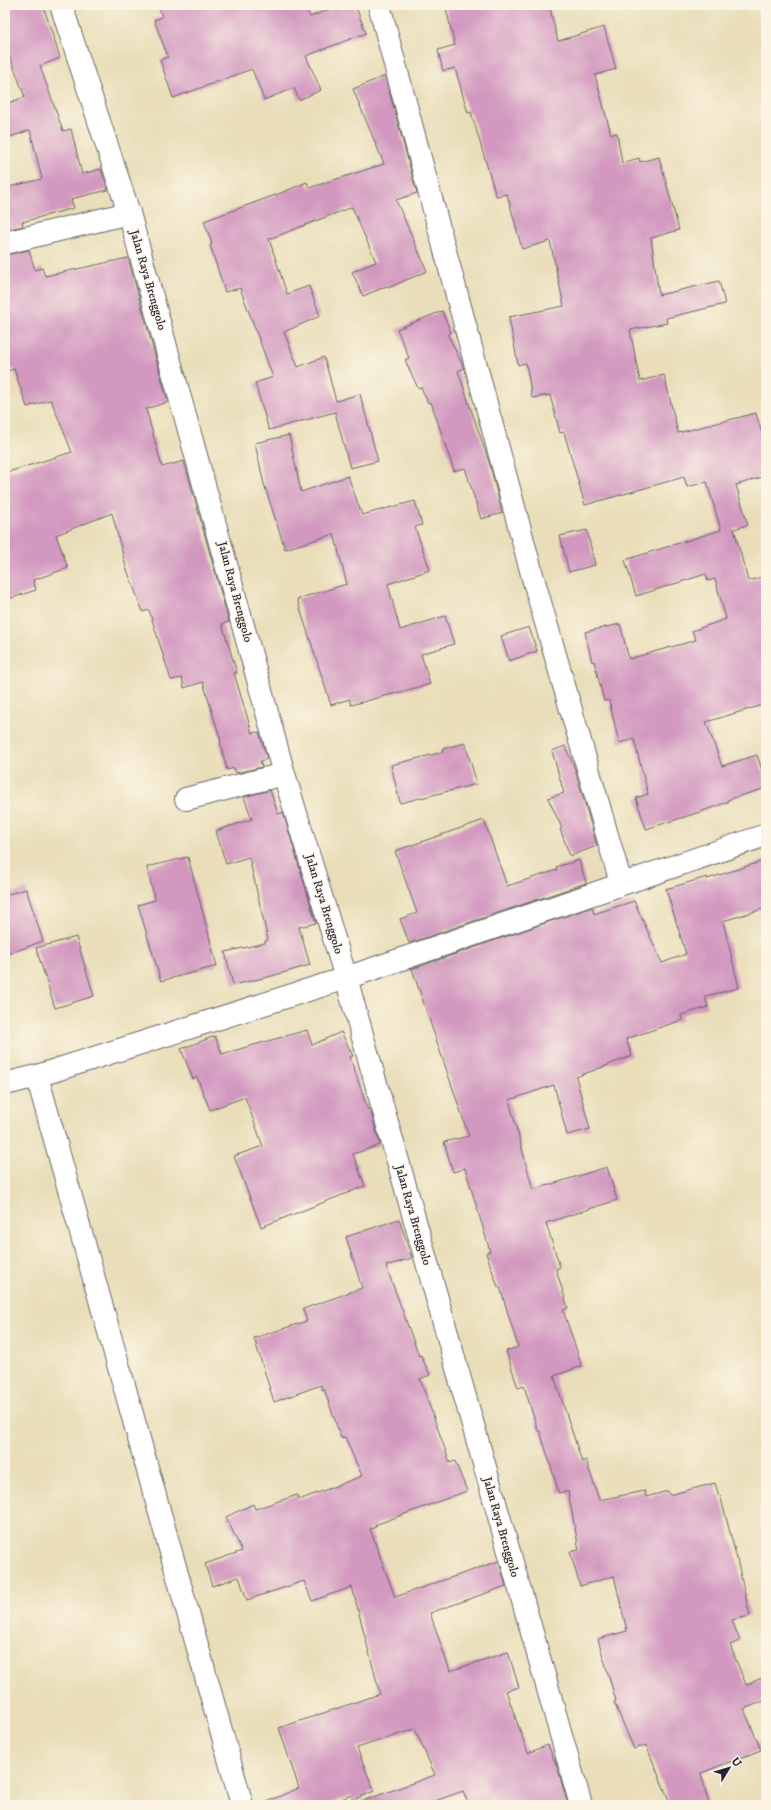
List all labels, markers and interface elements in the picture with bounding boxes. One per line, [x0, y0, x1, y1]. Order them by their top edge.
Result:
street label: Jalan Raya Brenggolo [126, 227, 170, 332]
street label: Jalan Raya Brenggolo [214, 539, 256, 644]
street label: Jalan Raya Brenggolo [301, 851, 346, 956]
street label: Jalan Raya Brenggolo [391, 1162, 435, 1267]
street label: Jalan Raya Brenggolo [479, 1474, 523, 1579]
north arrow [709, 1748, 749, 1788]
text: U [728, 1755, 745, 1771]

